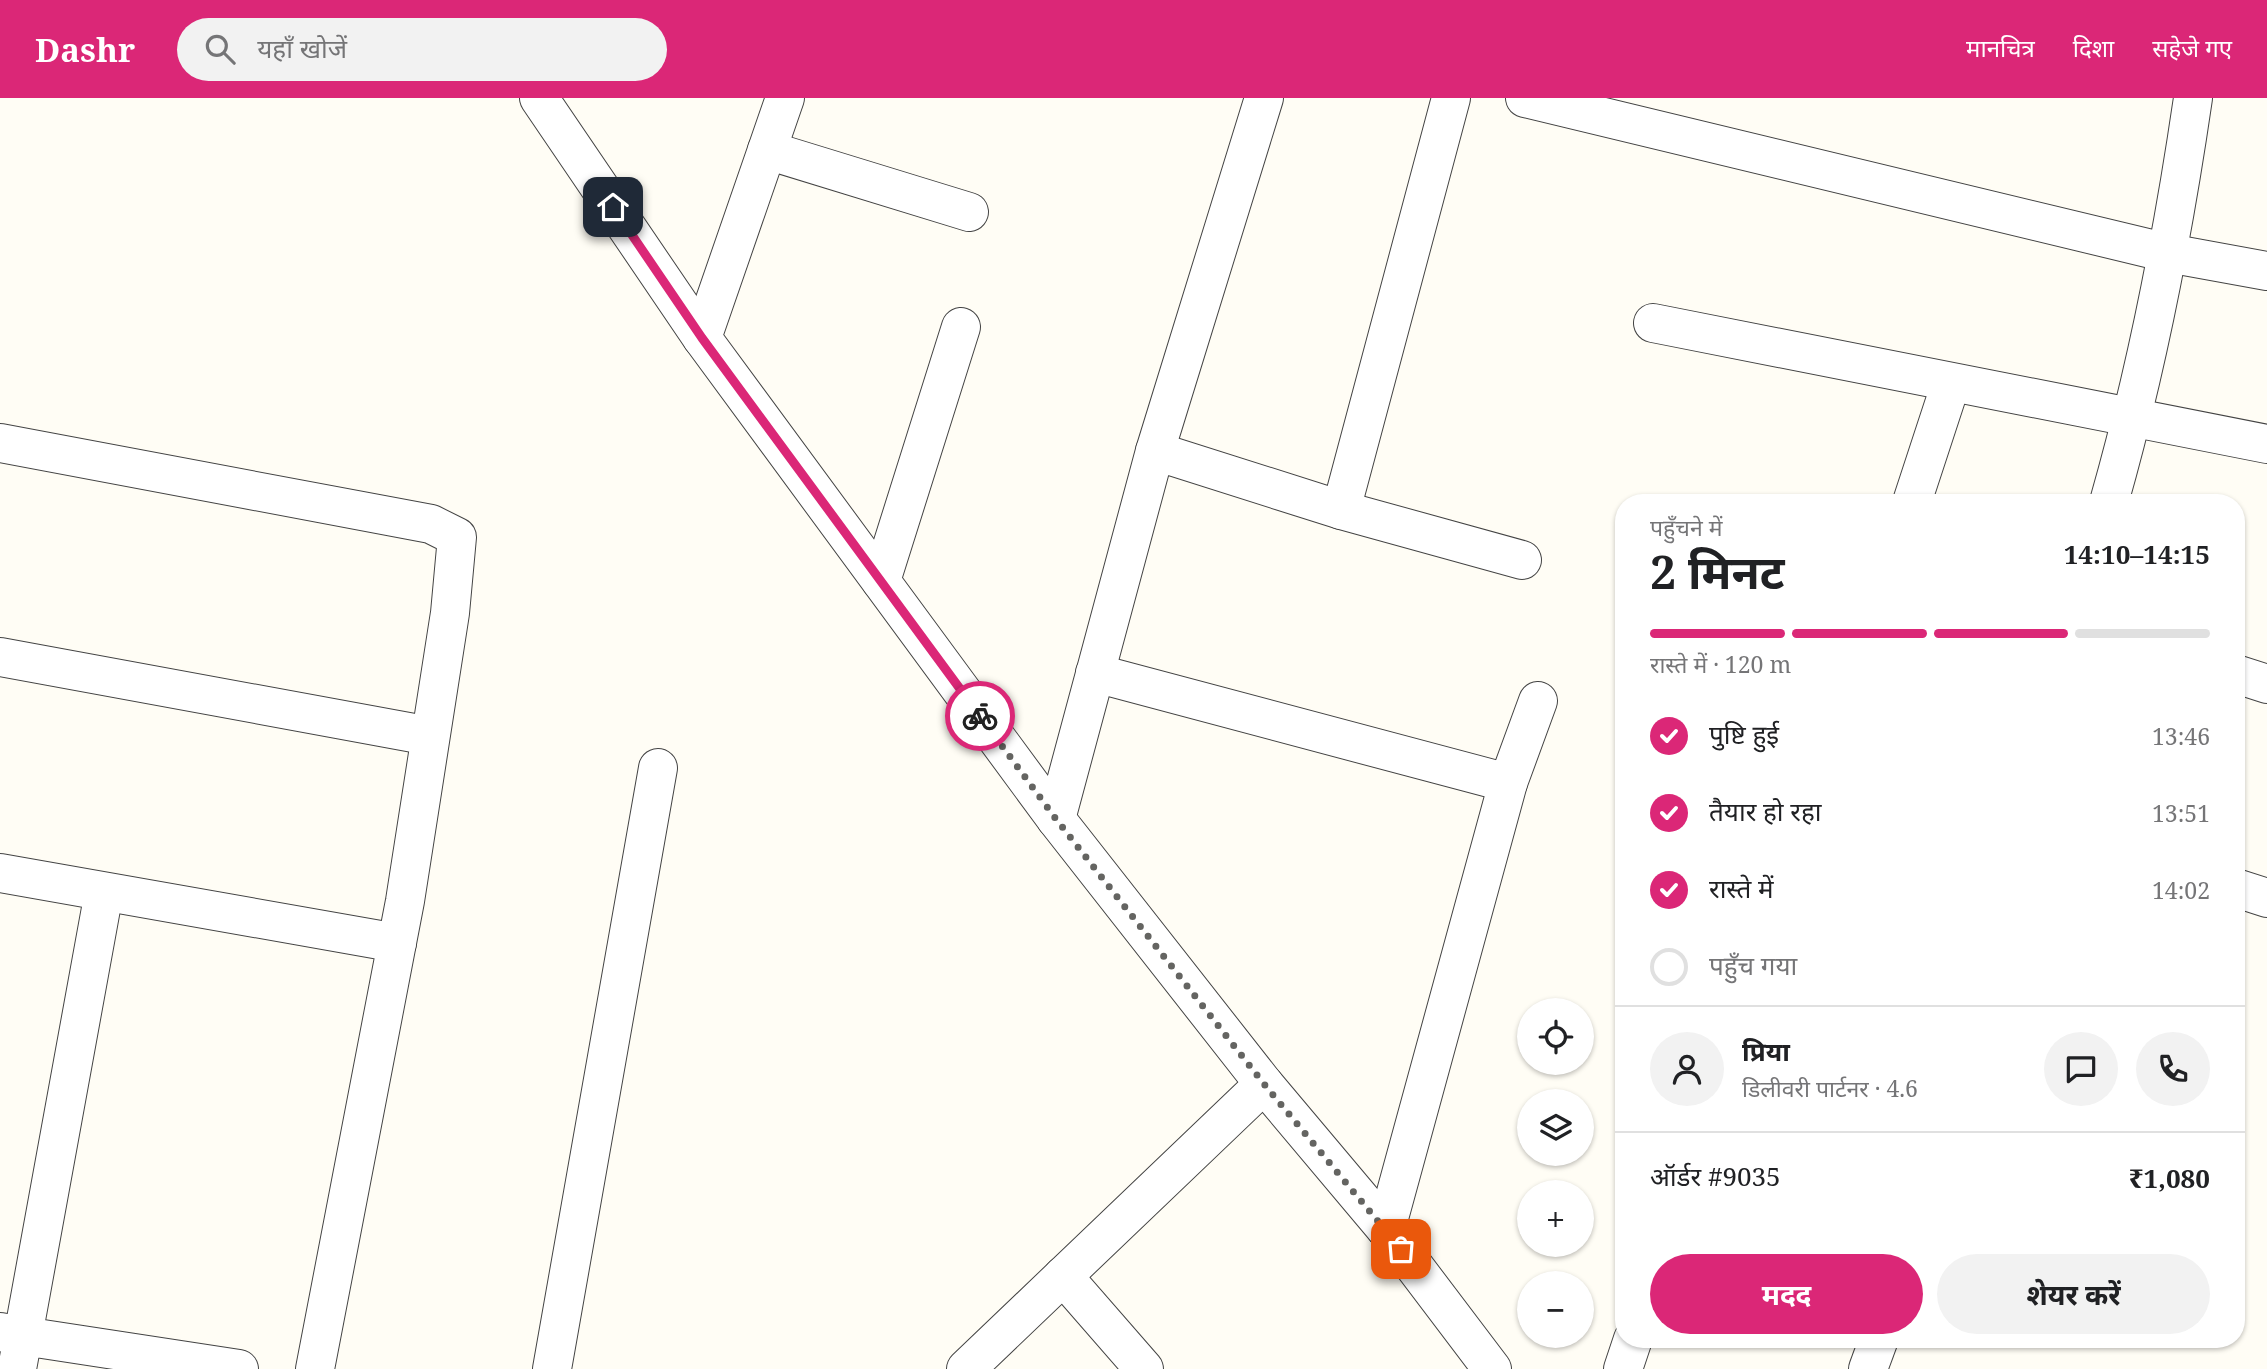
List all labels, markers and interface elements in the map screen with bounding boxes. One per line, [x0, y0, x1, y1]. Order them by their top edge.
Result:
search box [177, 18, 667, 81]
text: Dashr [35, 27, 135, 72]
icon: search [201, 30, 239, 68]
text: यहाँ खोजें [257, 30, 347, 66]
text: मानचित्र [1966, 31, 2035, 64]
text: दिशा [2073, 31, 2114, 64]
text: सहेजे गए [2152, 31, 2232, 64]
pin [583, 177, 643, 237]
icon: home [594, 188, 632, 226]
text: पहुँचने में [1650, 511, 1722, 543]
text: 14:10–14:15 [2064, 536, 2210, 572]
text: 2 मिनट [1650, 540, 1785, 602]
text: रास्ते में · 120 m [1650, 648, 1791, 680]
courier [945, 681, 1015, 751]
icon: bike [961, 697, 999, 735]
text: पुष्टि हुई [1709, 716, 1779, 752]
icon: check [1650, 717, 1688, 755]
text: 13:46 [2152, 720, 2210, 752]
text: तैयार हो रहा [1709, 793, 1822, 829]
icon: check [1650, 794, 1688, 832]
text: 13:51 [2152, 797, 2210, 829]
text: रास्ते में [1709, 870, 1774, 906]
icon: check [1650, 871, 1688, 909]
text: 14:02 [2152, 874, 2210, 906]
text: पहुँच गया [1709, 947, 1797, 983]
map controls [1517, 998, 1594, 1348]
button: locate [1517, 998, 1594, 1075]
button: person [1650, 1032, 1724, 1106]
button: chat [2044, 1032, 2118, 1106]
button: phone [2136, 1032, 2210, 1106]
text: प्रिया [1742, 1033, 1790, 1069]
text: डिलीवरी पार्टनर · 4.6 [1742, 1072, 1918, 1104]
button: layers [1517, 1089, 1594, 1166]
text: ऑर्डर #9035 [1650, 1158, 1781, 1194]
text: ₹1,080 [2129, 1160, 2210, 1196]
button: + [1517, 1180, 1594, 1257]
pin [1371, 1219, 1431, 1279]
icon: bag [1382, 1230, 1420, 1268]
button: मदद [1650, 1254, 1923, 1334]
button: शेयर करें [1937, 1254, 2210, 1334]
button: − [1517, 1271, 1594, 1348]

